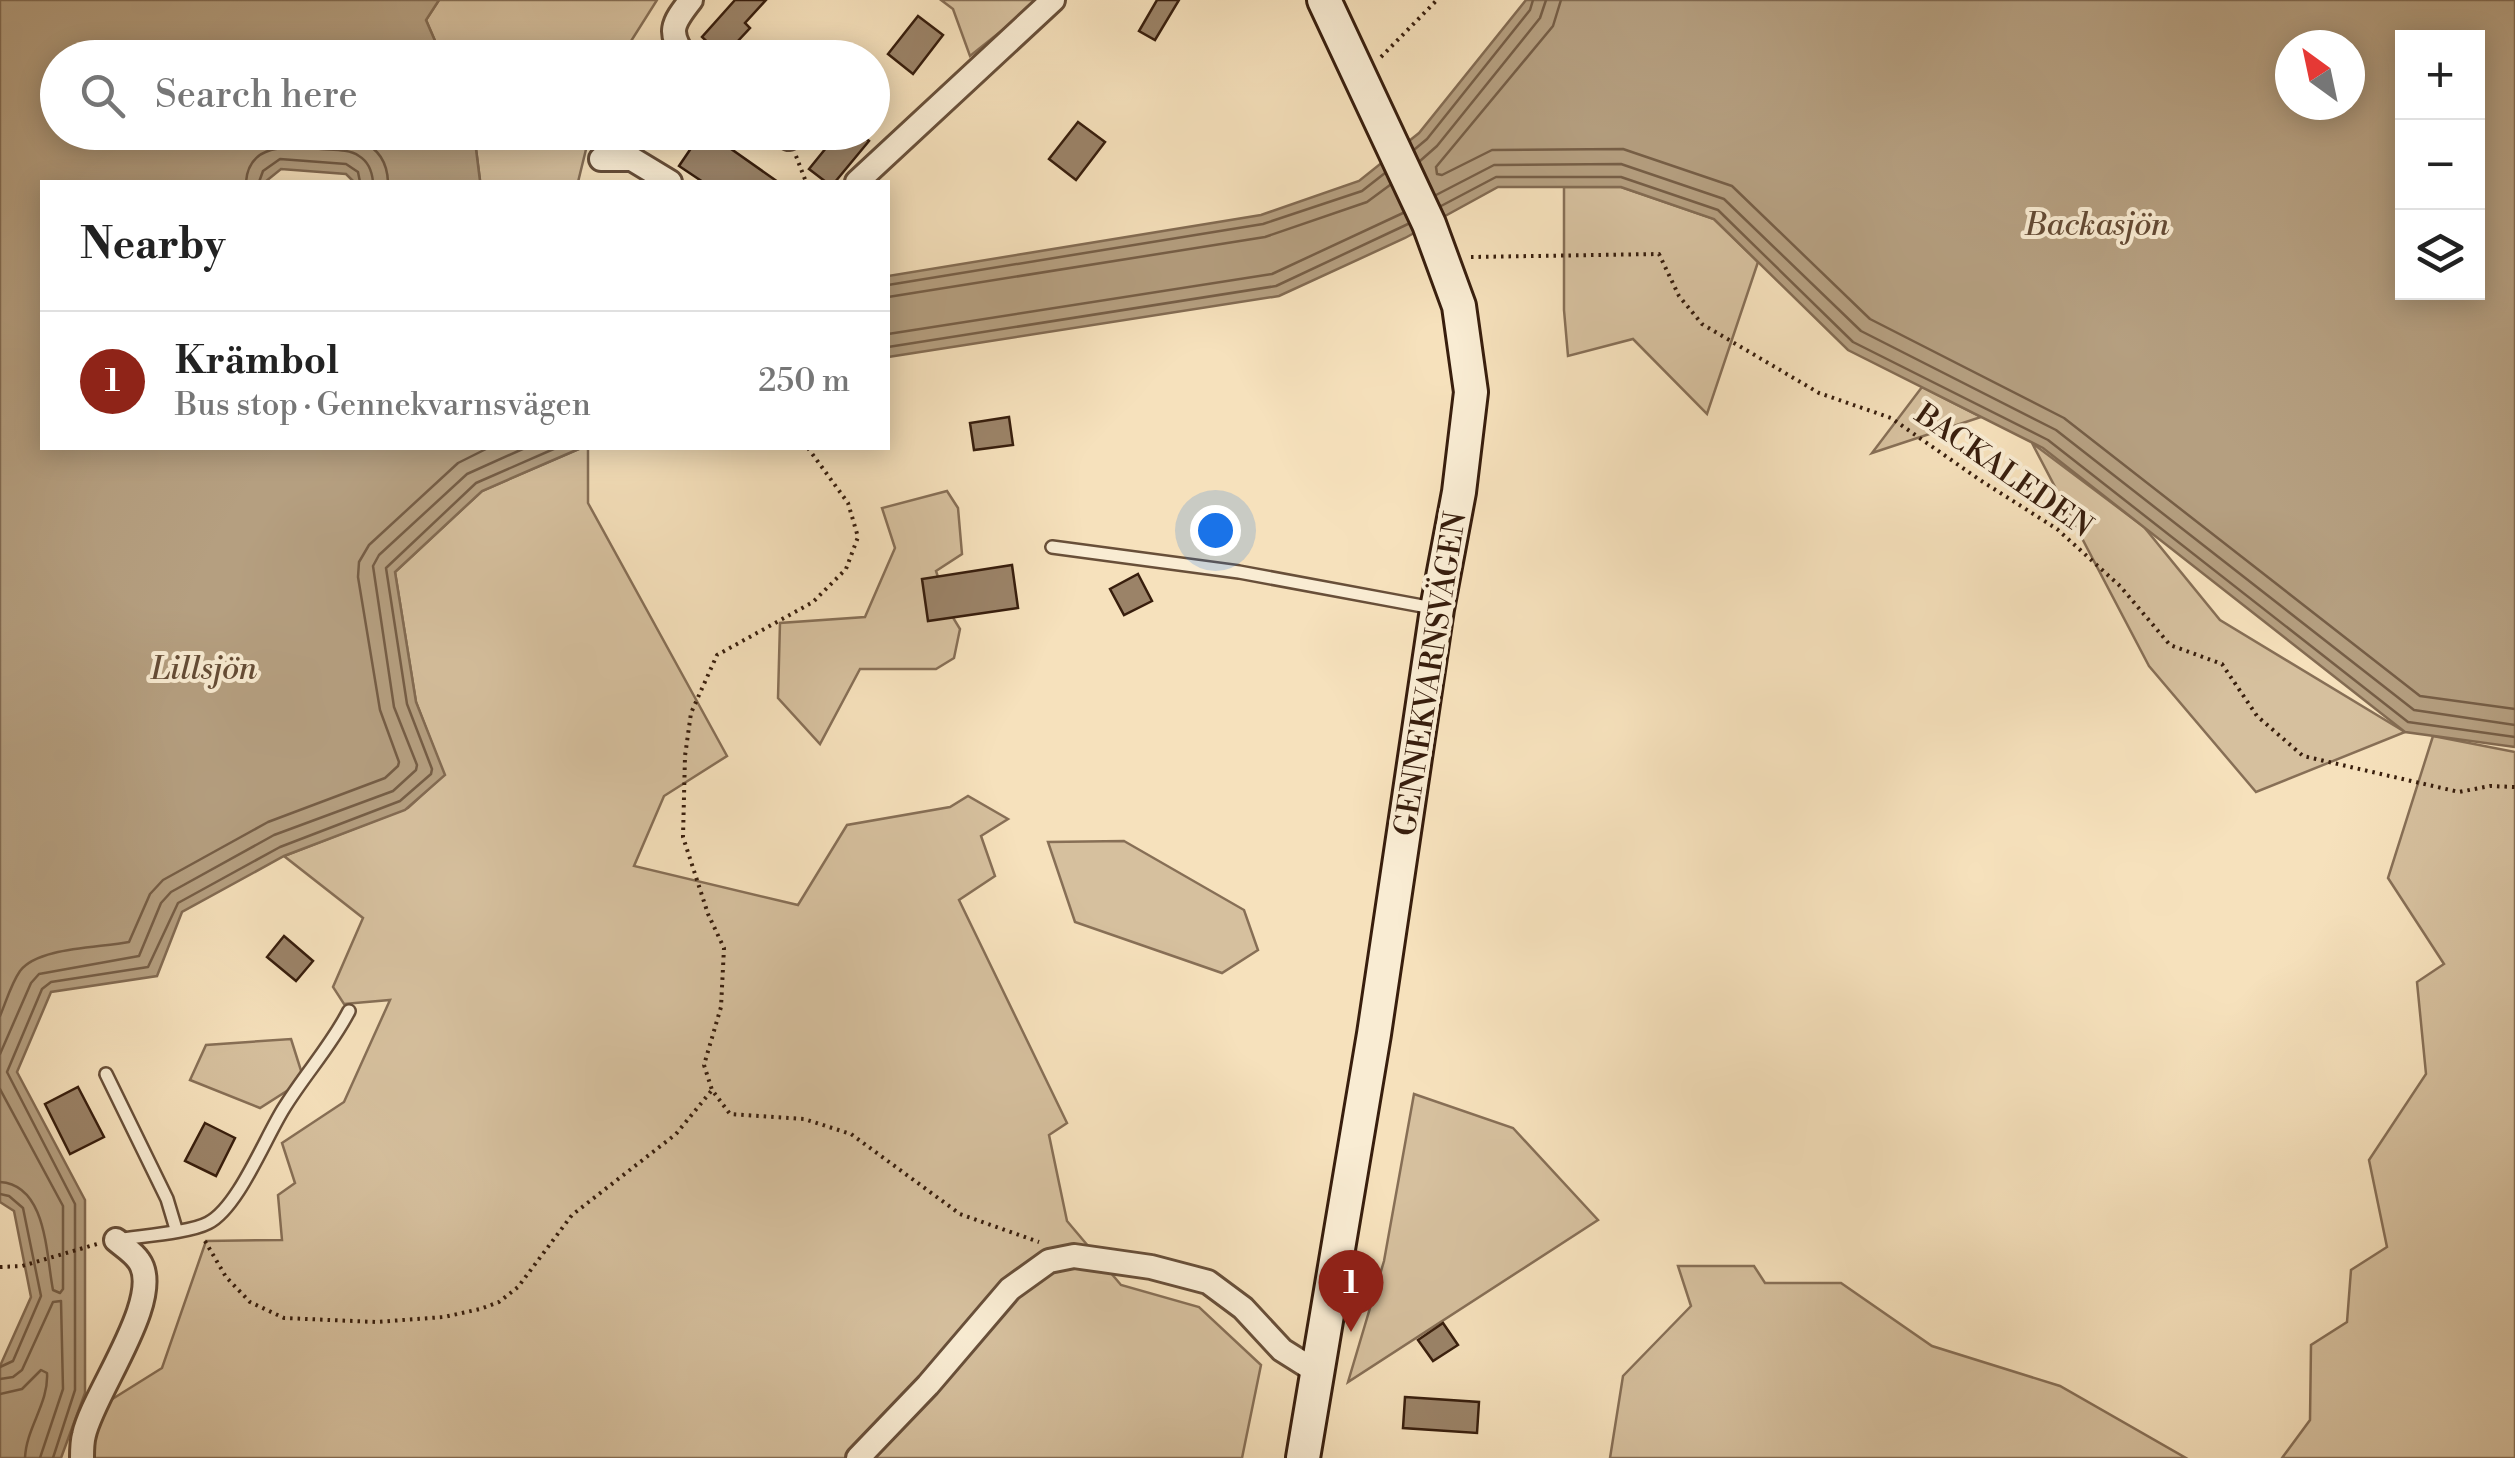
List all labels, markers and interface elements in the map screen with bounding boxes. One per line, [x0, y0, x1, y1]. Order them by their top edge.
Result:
north arrow [2275, 30, 2365, 120]
map controls [2395, 30, 2485, 300]
button: + [2395, 30, 2485, 120]
search box [40, 40, 890, 150]
icon: search [75, 68, 130, 123]
text: Search here [155, 72, 358, 119]
button: − [2395, 120, 2485, 210]
water label: Backasjön [2024, 205, 2170, 245]
button: layers [2395, 210, 2485, 300]
text: Nearby [80, 219, 225, 272]
text: Krämbol [175, 338, 339, 385]
text: 1 [105, 361, 120, 401]
text: 250 m [758, 361, 850, 401]
text: Bus stop · Gennekvarnsvägen [175, 385, 591, 425]
street label: BACKALEDEN [1906, 395, 2100, 546]
your location [1190, 505, 1241, 556]
street label: GENNEKVARNSVÄGEN [1386, 509, 1475, 839]
water label: Lillsjön [150, 649, 258, 689]
pin: 1 [1318, 1250, 1384, 1332]

